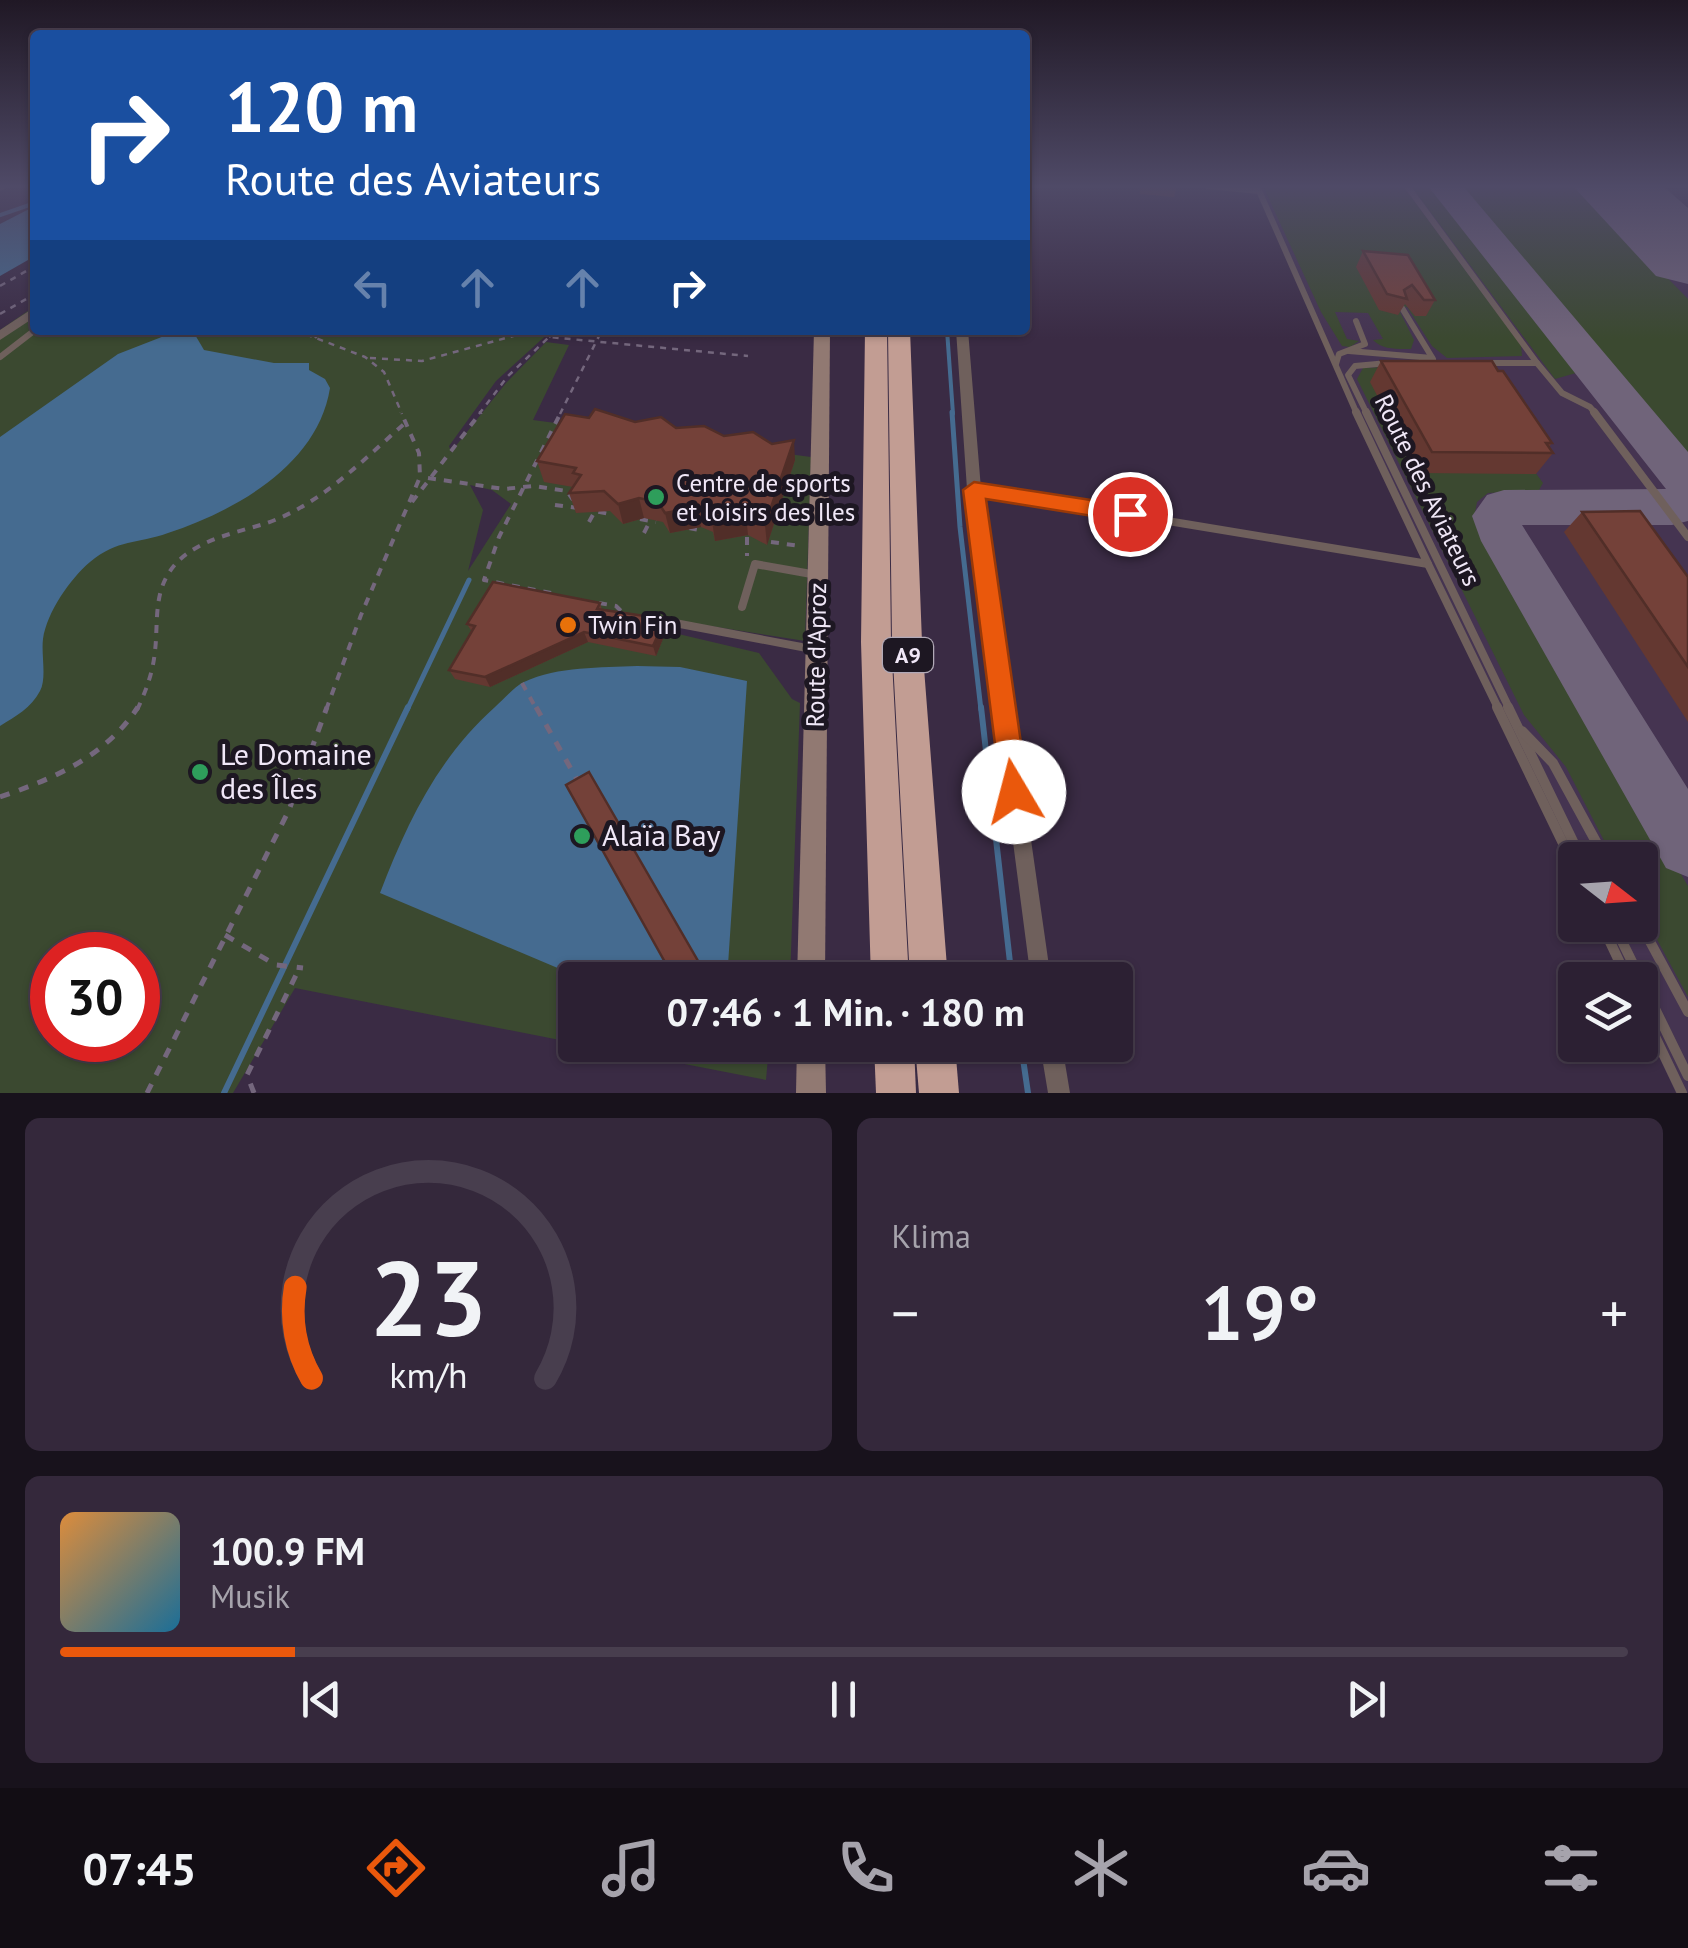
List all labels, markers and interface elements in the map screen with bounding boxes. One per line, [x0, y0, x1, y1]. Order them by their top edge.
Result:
text: 120 m [225, 61, 418, 151]
icon: right [60, 70, 190, 200]
text: Route des Aviateurs [225, 149, 601, 207]
icon: left [345, 260, 400, 315]
icon: ahead [450, 260, 505, 315]
icon: ahead [555, 260, 610, 315]
icon: right [660, 260, 715, 315]
street label: Route des Aviateurs [1368, 389, 1488, 591]
place label: Centre de sports et loisirs des Iles [676, 467, 855, 528]
pin [1088, 472, 1173, 557]
marker: Centre de sports et loisirs des Iles [645, 486, 667, 508]
icon: arrive [1103, 487, 1158, 542]
street label: Route d'Aproz [799, 582, 833, 728]
place label: Twin Fin [588, 609, 677, 641]
marker: Twin Fin [557, 614, 579, 636]
road number: A9 [883, 638, 933, 672]
place label: Le Domaine des Îles [220, 734, 372, 807]
position arrow [962, 740, 1066, 844]
marker: Le Domaine des Îles [189, 761, 211, 783]
place label: Alaïa Bay [602, 815, 721, 854]
marker: Alaïa Bay [571, 825, 593, 847]
north arrow [1558, 842, 1658, 942]
map controls [1558, 842, 1658, 1062]
speed limit sign: 30 [30, 932, 160, 1062]
button: layers [1558, 962, 1658, 1062]
text: 07:46 · 1 Min. · 180 m [666, 987, 1025, 1036]
text: Klima [892, 1215, 971, 1257]
text: 23 [369, 1230, 487, 1365]
text: 19° [1201, 1264, 1319, 1361]
text: − [892, 1277, 919, 1348]
text: + [1600, 1277, 1628, 1348]
text: km/h [389, 1352, 467, 1398]
text: 100.9 FM [210, 1526, 365, 1575]
text: Musik [210, 1575, 290, 1617]
icon: previous [294, 1672, 349, 1727]
icon: pause [816, 1672, 871, 1727]
icon: next [1339, 1672, 1394, 1727]
icon: directions [361, 1833, 431, 1903]
icon: music [596, 1833, 666, 1903]
icon: phone [831, 1833, 901, 1903]
icon: climate [1066, 1833, 1136, 1903]
icon: car [1301, 1833, 1371, 1903]
icon: filters [1536, 1833, 1606, 1903]
text: 07:45 [82, 1839, 197, 1897]

